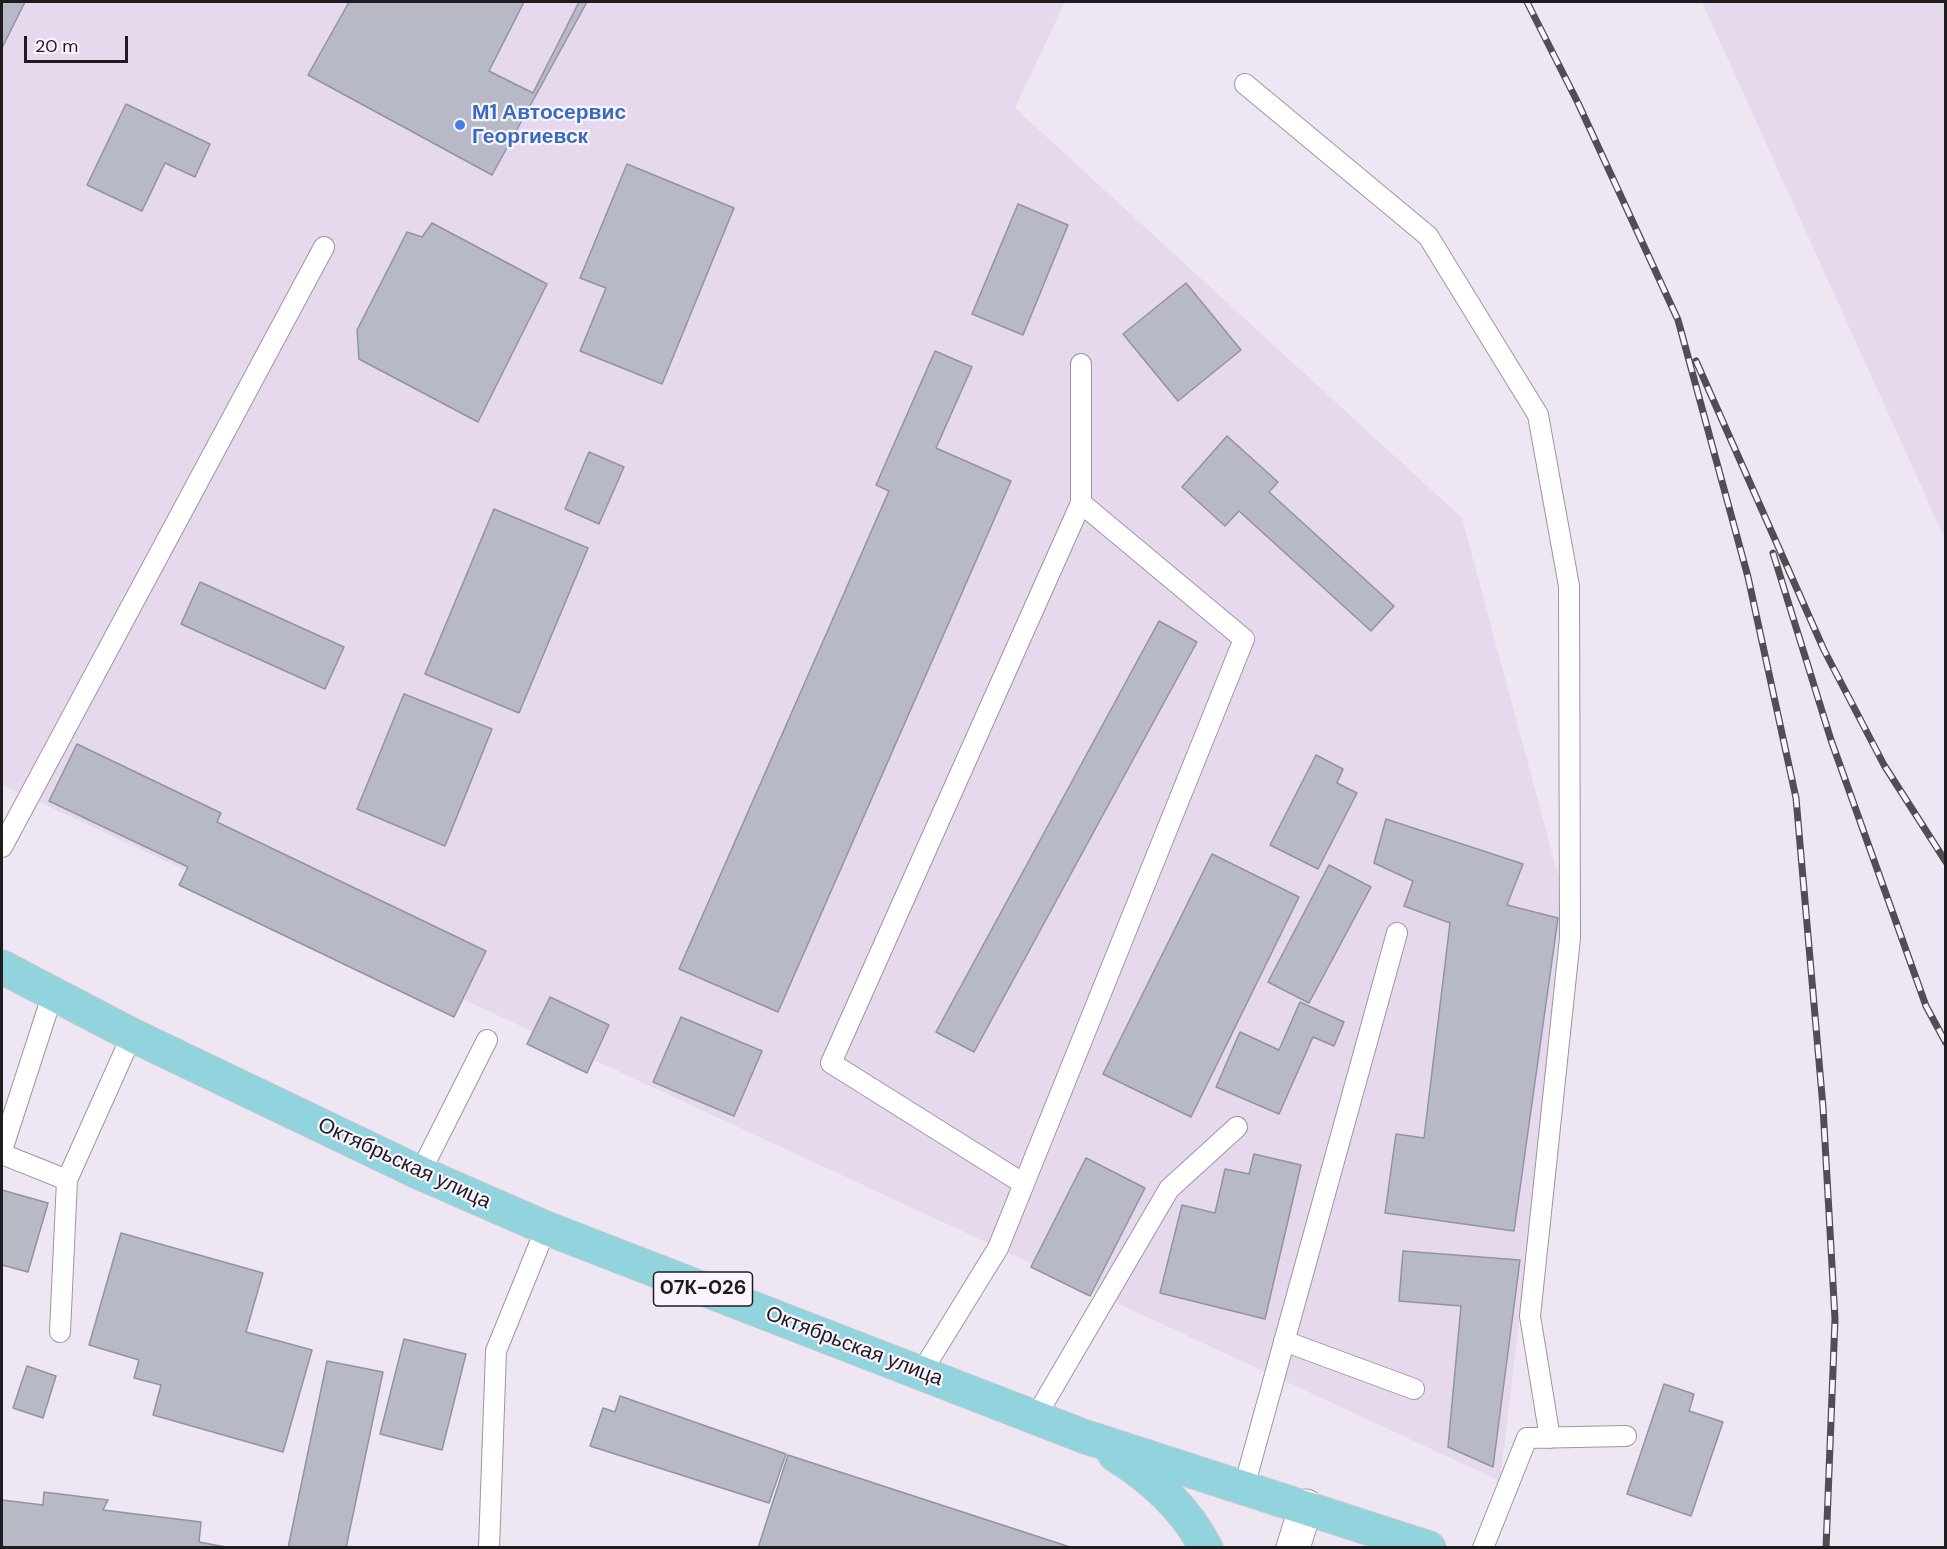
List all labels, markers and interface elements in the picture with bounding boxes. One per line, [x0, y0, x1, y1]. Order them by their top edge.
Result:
scale bar [27, 24, 130, 62]
text: 20 m [35, 34, 78, 58]
place label: М1 Автосервис Георгиевск [472, 100, 626, 150]
marker: М1 Автосервис Георгиевск [453, 118, 467, 132]
street label: Октябрьская улица [314, 1113, 494, 1215]
road number: 07К-026 [654, 1272, 752, 1306]
street label: Октябрьская улица [762, 1302, 946, 1392]

